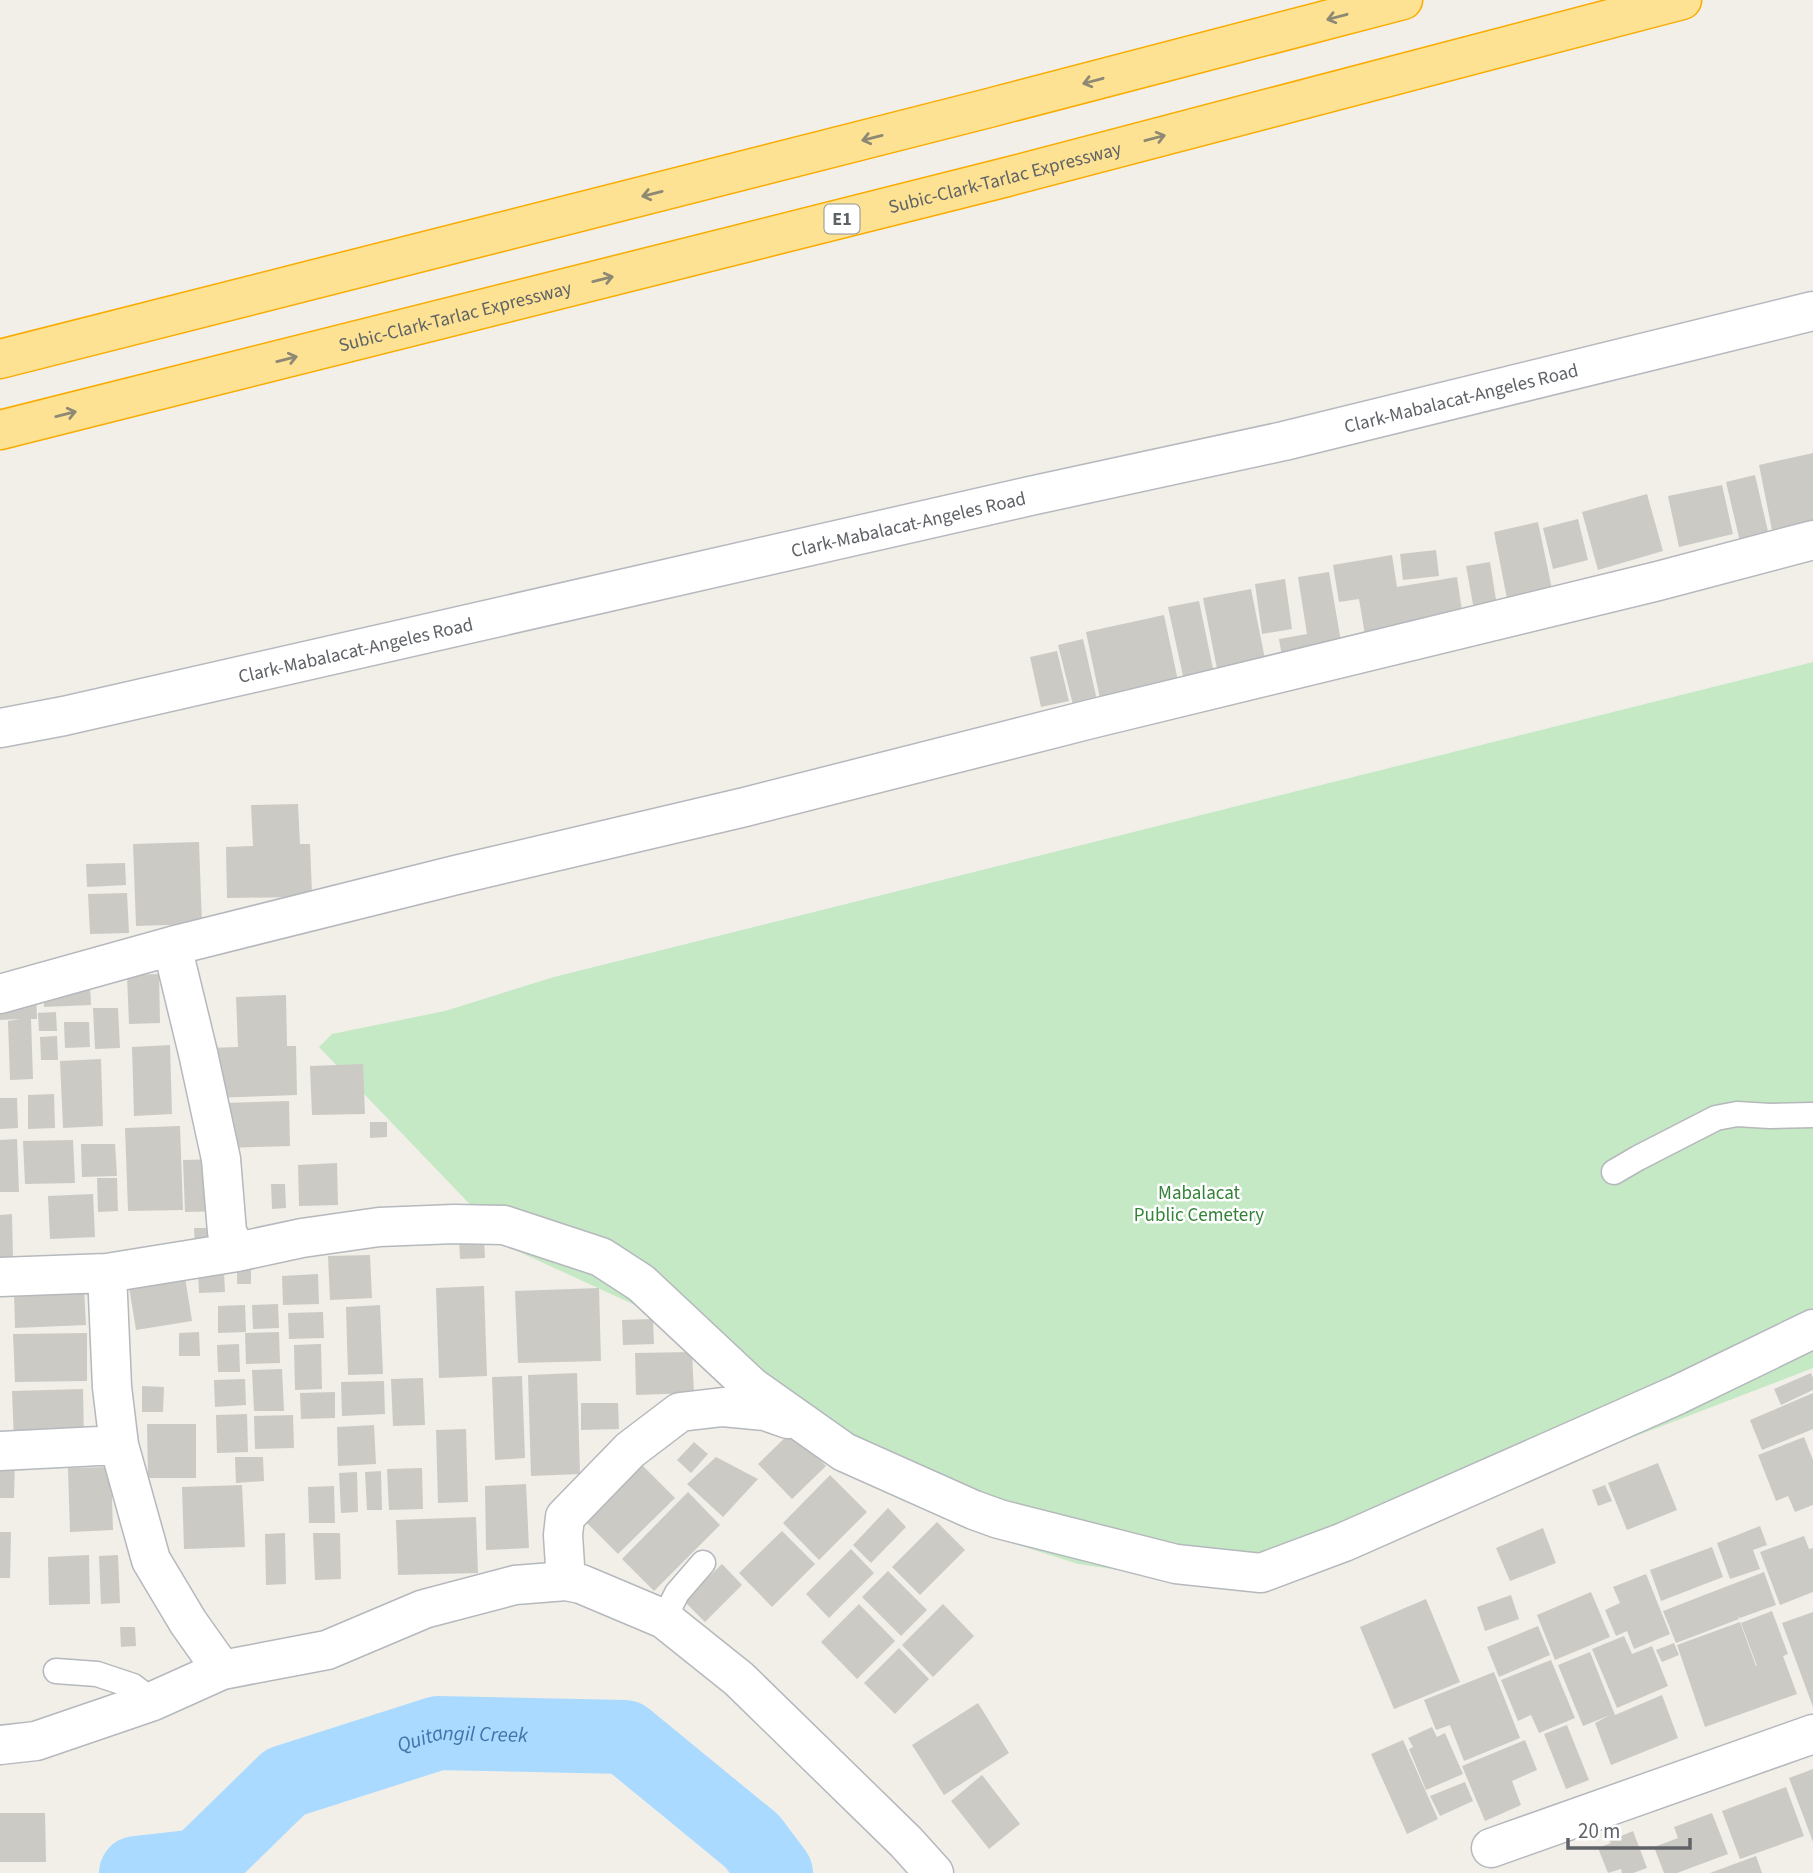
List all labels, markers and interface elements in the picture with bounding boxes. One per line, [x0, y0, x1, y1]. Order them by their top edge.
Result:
one-way arrow [1326, 11, 1348, 24]
one-way arrow [1082, 75, 1105, 88]
one-way arrow [1144, 131, 1166, 144]
one-way arrow [862, 132, 884, 145]
street label: Subic-Clark-Tarlac Expressway [886, 136, 1125, 221]
one-way arrow [641, 188, 664, 201]
road number: E1 [824, 204, 860, 233]
one-way arrow [591, 272, 614, 285]
street label: Subic-Clark-Tarlac Expressway [336, 275, 575, 359]
one-way arrow [275, 352, 298, 365]
street label: Clark-Mabalacat-Angeles Road [1342, 357, 1581, 441]
one-way arrow [54, 406, 77, 420]
street label: Clark-Mabalacat-Angeles Road [789, 485, 1029, 565]
street label: Clark-Mabalacat-Angeles Road [236, 611, 476, 691]
park label: Mabalacat Public Cemetery [1134, 1180, 1264, 1229]
water label: Quitangil Creek [393, 1717, 529, 1760]
scale bar [1568, 1806, 1690, 1850]
text: 20 m [1578, 1816, 1620, 1846]

